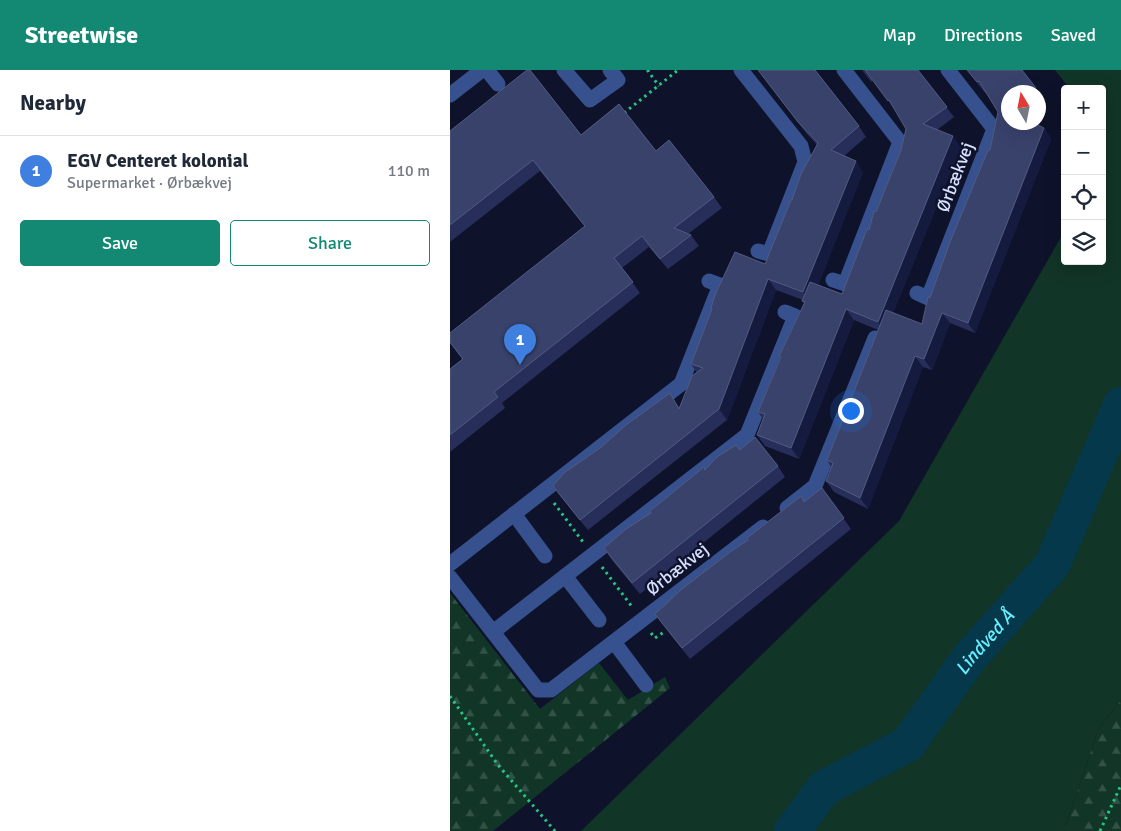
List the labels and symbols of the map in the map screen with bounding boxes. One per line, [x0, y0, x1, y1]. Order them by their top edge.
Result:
north arrow [1001, 85, 1046, 130]
street label: Ørbækvej [932, 139, 978, 215]
pin: 1 [504, 324, 536, 365]
your location [838, 398, 864, 424]
street label: Ørbækvej [641, 538, 713, 600]
water label: Lindved Å [950, 604, 1021, 680]

